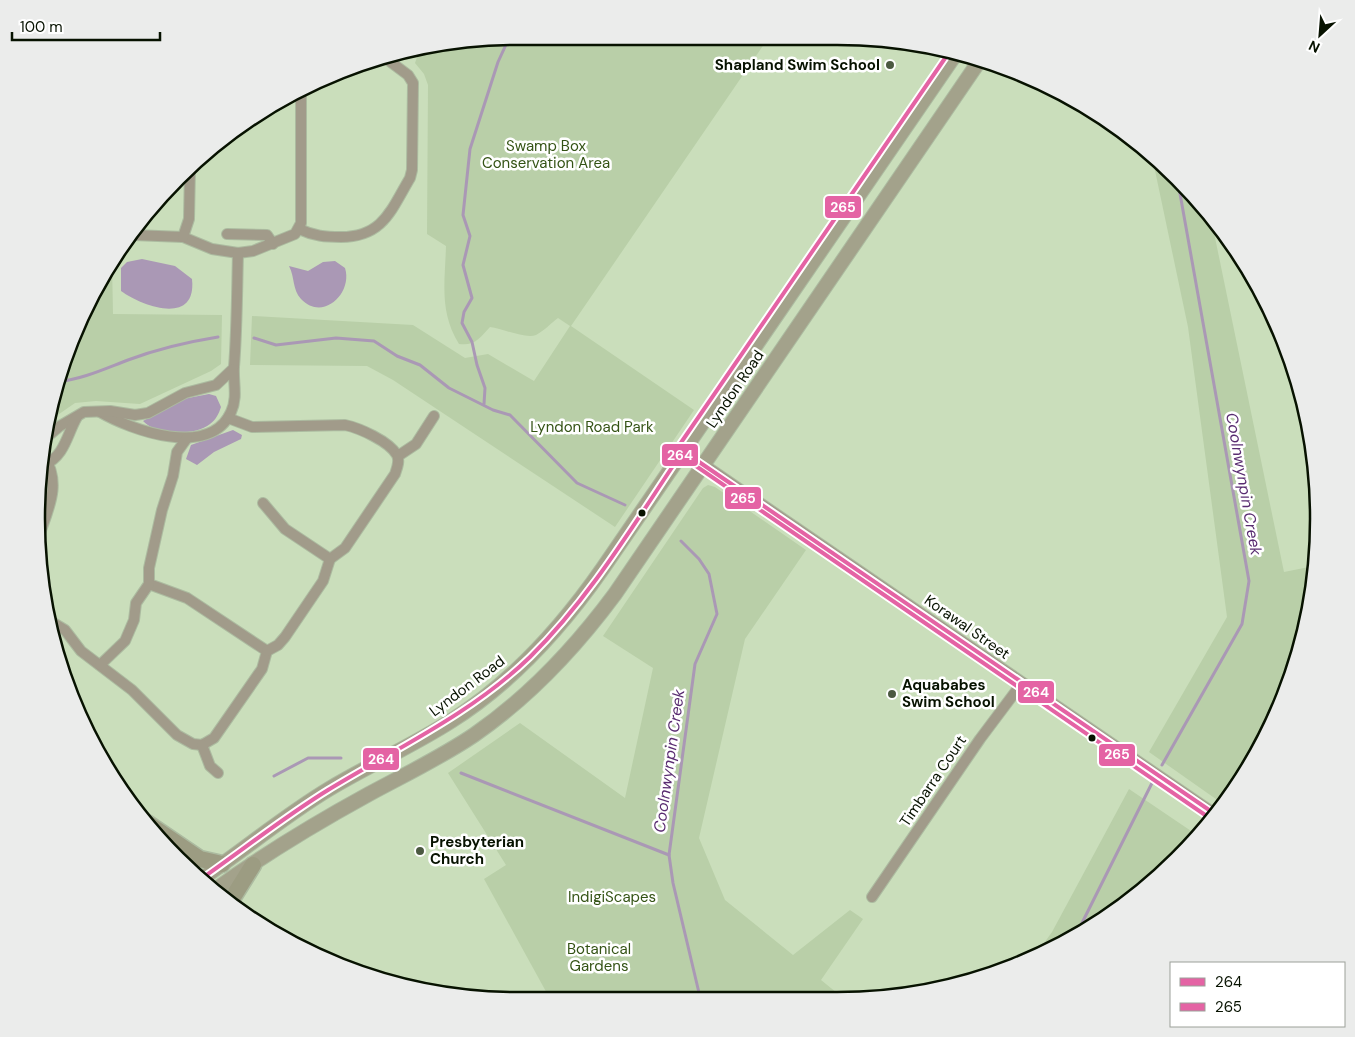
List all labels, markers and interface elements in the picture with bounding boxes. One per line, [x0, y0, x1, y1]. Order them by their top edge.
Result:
scale bar [12, 10, 160, 42]
north arrow [1295, 10, 1345, 60]
text: 100 m [20, 17, 63, 37]
text: N [1306, 36, 1323, 57]
place label: Shapland Swim School [715, 55, 880, 75]
marker: Shapland Swim School [884, 59, 896, 71]
park label: Swamp Box Conservation Area [482, 136, 610, 173]
line badge: 265 [824, 195, 862, 219]
text: 265 [830, 198, 856, 216]
street label: Lyndon Road [702, 346, 768, 432]
water label: Coolnwynpin Creek [1221, 411, 1267, 558]
park label: Lyndon Road Park [530, 417, 654, 437]
line badge: 264 [661, 443, 699, 467]
text: 264 [667, 446, 693, 464]
line badge: 265 [724, 486, 762, 510]
text: 265 [730, 489, 756, 507]
unlabelled marker [637, 508, 647, 518]
street label: Korawal Street [920, 590, 1014, 664]
street label: Lyndon Road [425, 651, 509, 721]
place label: Aquababes Swim School [902, 675, 995, 712]
line badge: 264 [1017, 680, 1055, 704]
text: 264 [1023, 683, 1049, 701]
water label: Coolnwynpin Creek [649, 687, 690, 834]
marker: Aquababes Swim School [886, 688, 898, 700]
street label: Timbarra Court [895, 731, 971, 830]
unlabelled marker [1087, 733, 1097, 743]
line badge: 265 [1098, 743, 1136, 767]
text: 265 [1104, 745, 1130, 763]
line badge: 264 [362, 747, 400, 771]
text: 264 [368, 750, 394, 768]
place label: Presbyterian Church [430, 832, 524, 869]
marker: Presbyterian Church [414, 845, 426, 857]
park label: IndigiScapes [568, 887, 656, 907]
park label: Botanical Gardens [567, 939, 631, 976]
legend [1170, 962, 1345, 1027]
text: 264 [1215, 972, 1242, 992]
text: 265 [1215, 997, 1242, 1017]

